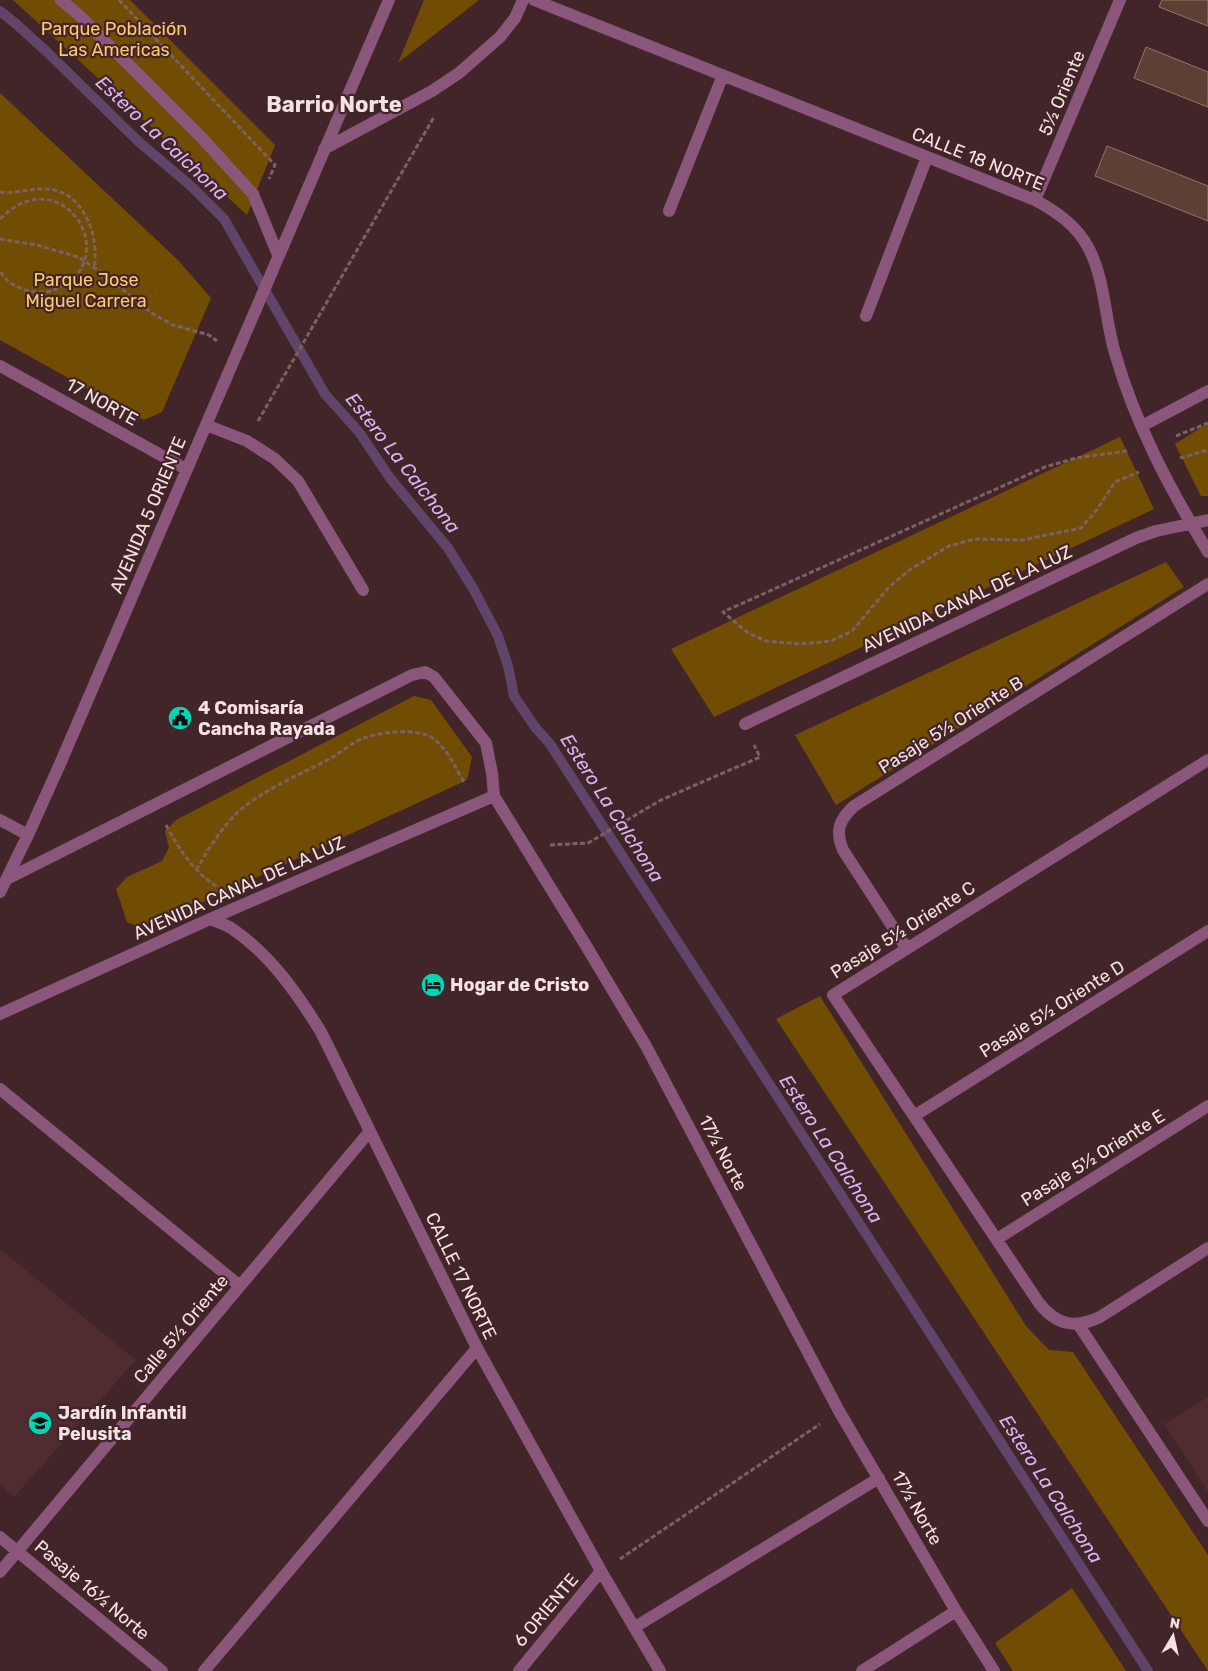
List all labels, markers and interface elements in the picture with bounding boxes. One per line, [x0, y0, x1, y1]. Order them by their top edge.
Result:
park label: Parque Población Las Americas [41, 18, 187, 61]
street label: 5½ Oriente [1034, 47, 1090, 139]
water label: Estero La Calchona [91, 71, 233, 205]
district label: Barrio Norte [266, 91, 402, 118]
street label: CALLE 18 NORTE [909, 122, 1047, 196]
park label: Parque Jose Miguel Carrera [25, 269, 147, 312]
street label: 17 NORTE [62, 373, 142, 431]
water label: Estero La Calchona [341, 388, 465, 538]
street label: AVENIDA 5 ORIENTE [105, 433, 191, 597]
street label: AVENIDA CANAL DE LA LUZ [859, 541, 1076, 657]
street label: Pasaje 5½ Oriente B [875, 672, 1027, 778]
place label: 4 Comisaría Cancha Rayada [198, 697, 335, 740]
public building icon: 4 Comisaría Cancha Rayada [167, 705, 193, 731]
water label: Estero La Calchona [555, 730, 669, 886]
street label: AVENIDA CANAL DE LA LUZ [130, 831, 348, 945]
street label: Pasaje 5½ Oriente C [827, 877, 979, 983]
street label: Pasaje 5½ Oriente D [975, 955, 1129, 1063]
hotel icon: Hogar de Cristo [420, 972, 446, 998]
place label: Hogar de Cristo [450, 974, 589, 996]
water label: Estero La Calchona [774, 1071, 888, 1227]
street label: Pasaje 5½ Oriente E [1017, 1105, 1169, 1211]
street label: 17½ Norte [694, 1112, 752, 1194]
street label: CALLE 17 NORTE [421, 1209, 501, 1343]
street label: Calle 5½ Oriente [129, 1270, 233, 1388]
place label: Jardín Infantil Pelusita [58, 1402, 187, 1445]
school or university icon: Jardín Infantil Pelusita [27, 1410, 53, 1436]
water label: Estero La Calchona [994, 1411, 1108, 1567]
street label: 17½ Norte [887, 1467, 947, 1549]
street label: Pasaje 16½ Norte [30, 1535, 154, 1645]
street label: 6 ORIENTE [509, 1569, 583, 1651]
north arrow [1148, 1611, 1198, 1661]
text: N [1169, 1614, 1181, 1633]

